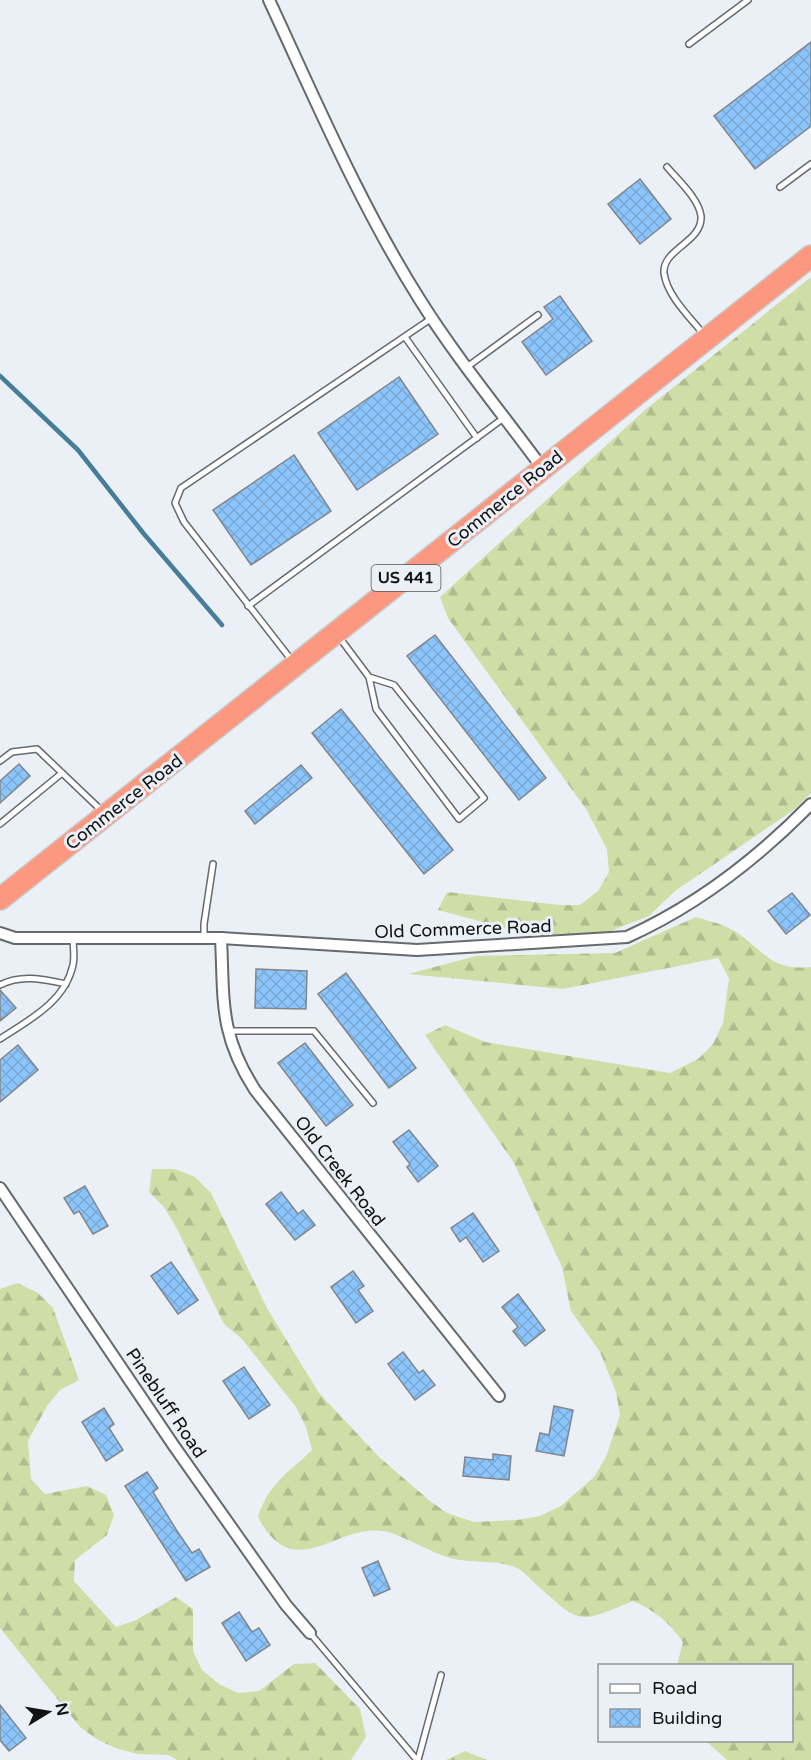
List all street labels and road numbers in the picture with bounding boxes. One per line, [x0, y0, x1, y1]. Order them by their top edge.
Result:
street label: Commerce Road [443, 446, 567, 552]
road number: US 441 [372, 565, 440, 591]
street label: Commerce Road [61, 749, 187, 855]
street label: Old Commerce Road [374, 915, 552, 943]
street label: Old Creek Road [290, 1111, 390, 1231]
street label: Pinebluff Road [121, 1344, 211, 1462]

